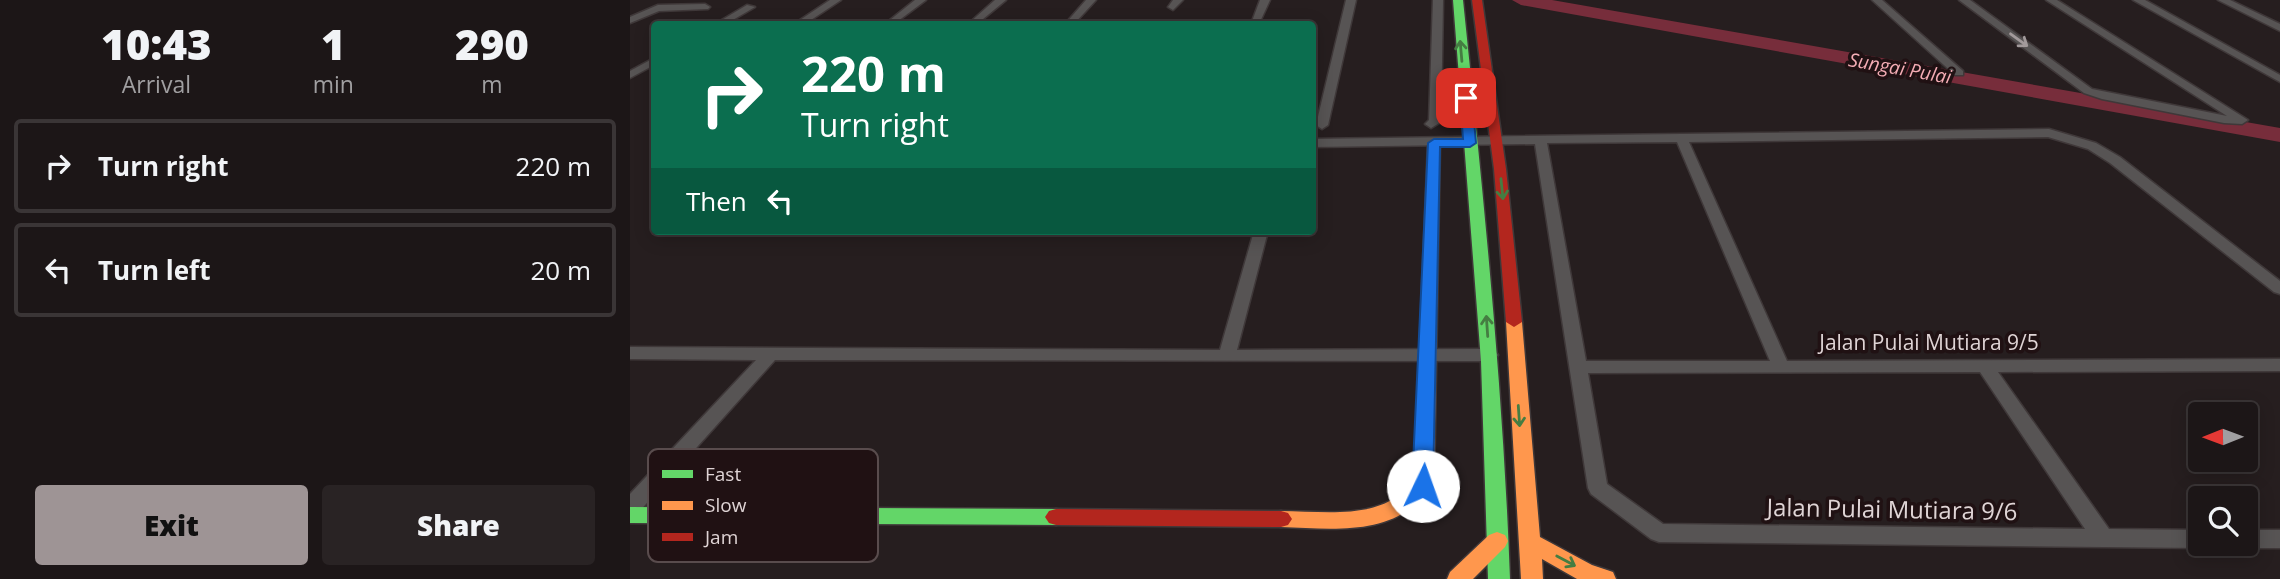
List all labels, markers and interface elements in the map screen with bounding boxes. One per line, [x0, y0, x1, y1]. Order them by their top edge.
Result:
text: 10:43 [101, 15, 212, 72]
text: 1 [321, 15, 346, 72]
text: 290 [455, 15, 529, 72]
one-way arrow [2009, 33, 2028, 47]
one-way arrow [1455, 39, 1468, 62]
text: 220 m [801, 40, 946, 106]
water label: Sungai Pulai [1847, 46, 1955, 90]
icon: right [686, 49, 777, 140]
text: Arrival [122, 68, 191, 100]
text: min [313, 68, 354, 100]
text: m [481, 68, 503, 100]
pin [1436, 68, 1496, 128]
icon: arrive [1447, 79, 1485, 117]
text: Turn right [801, 103, 949, 146]
icon: right [39, 147, 77, 185]
text: Turn right [98, 148, 229, 184]
text: 220 m [516, 148, 591, 184]
one-way arrow [1496, 177, 1509, 200]
icon: left [761, 182, 799, 220]
text: Then [686, 183, 747, 219]
icon: left [39, 251, 77, 289]
text: Turn left [98, 252, 210, 288]
text: 20 m [530, 252, 591, 288]
one-way arrow [1480, 315, 1493, 338]
street label: Jalan Pulai Mutiara 9/5 [1817, 328, 2039, 356]
north arrow [2188, 402, 2258, 472]
map controls [2188, 402, 2258, 556]
one-way arrow [1513, 404, 1526, 427]
legend [648, 449, 878, 562]
position arrow [1386, 449, 1460, 523]
text: Fast [705, 461, 741, 487]
button: Exit [35, 485, 308, 565]
button: Share [322, 485, 595, 565]
button: search [2188, 486, 2258, 556]
street label: Jalan Pulai Mutiara 9/6 [1764, 490, 2018, 527]
text: Slow [705, 492, 747, 518]
text: Jam [703, 524, 738, 550]
one-way arrow [1555, 555, 1576, 569]

